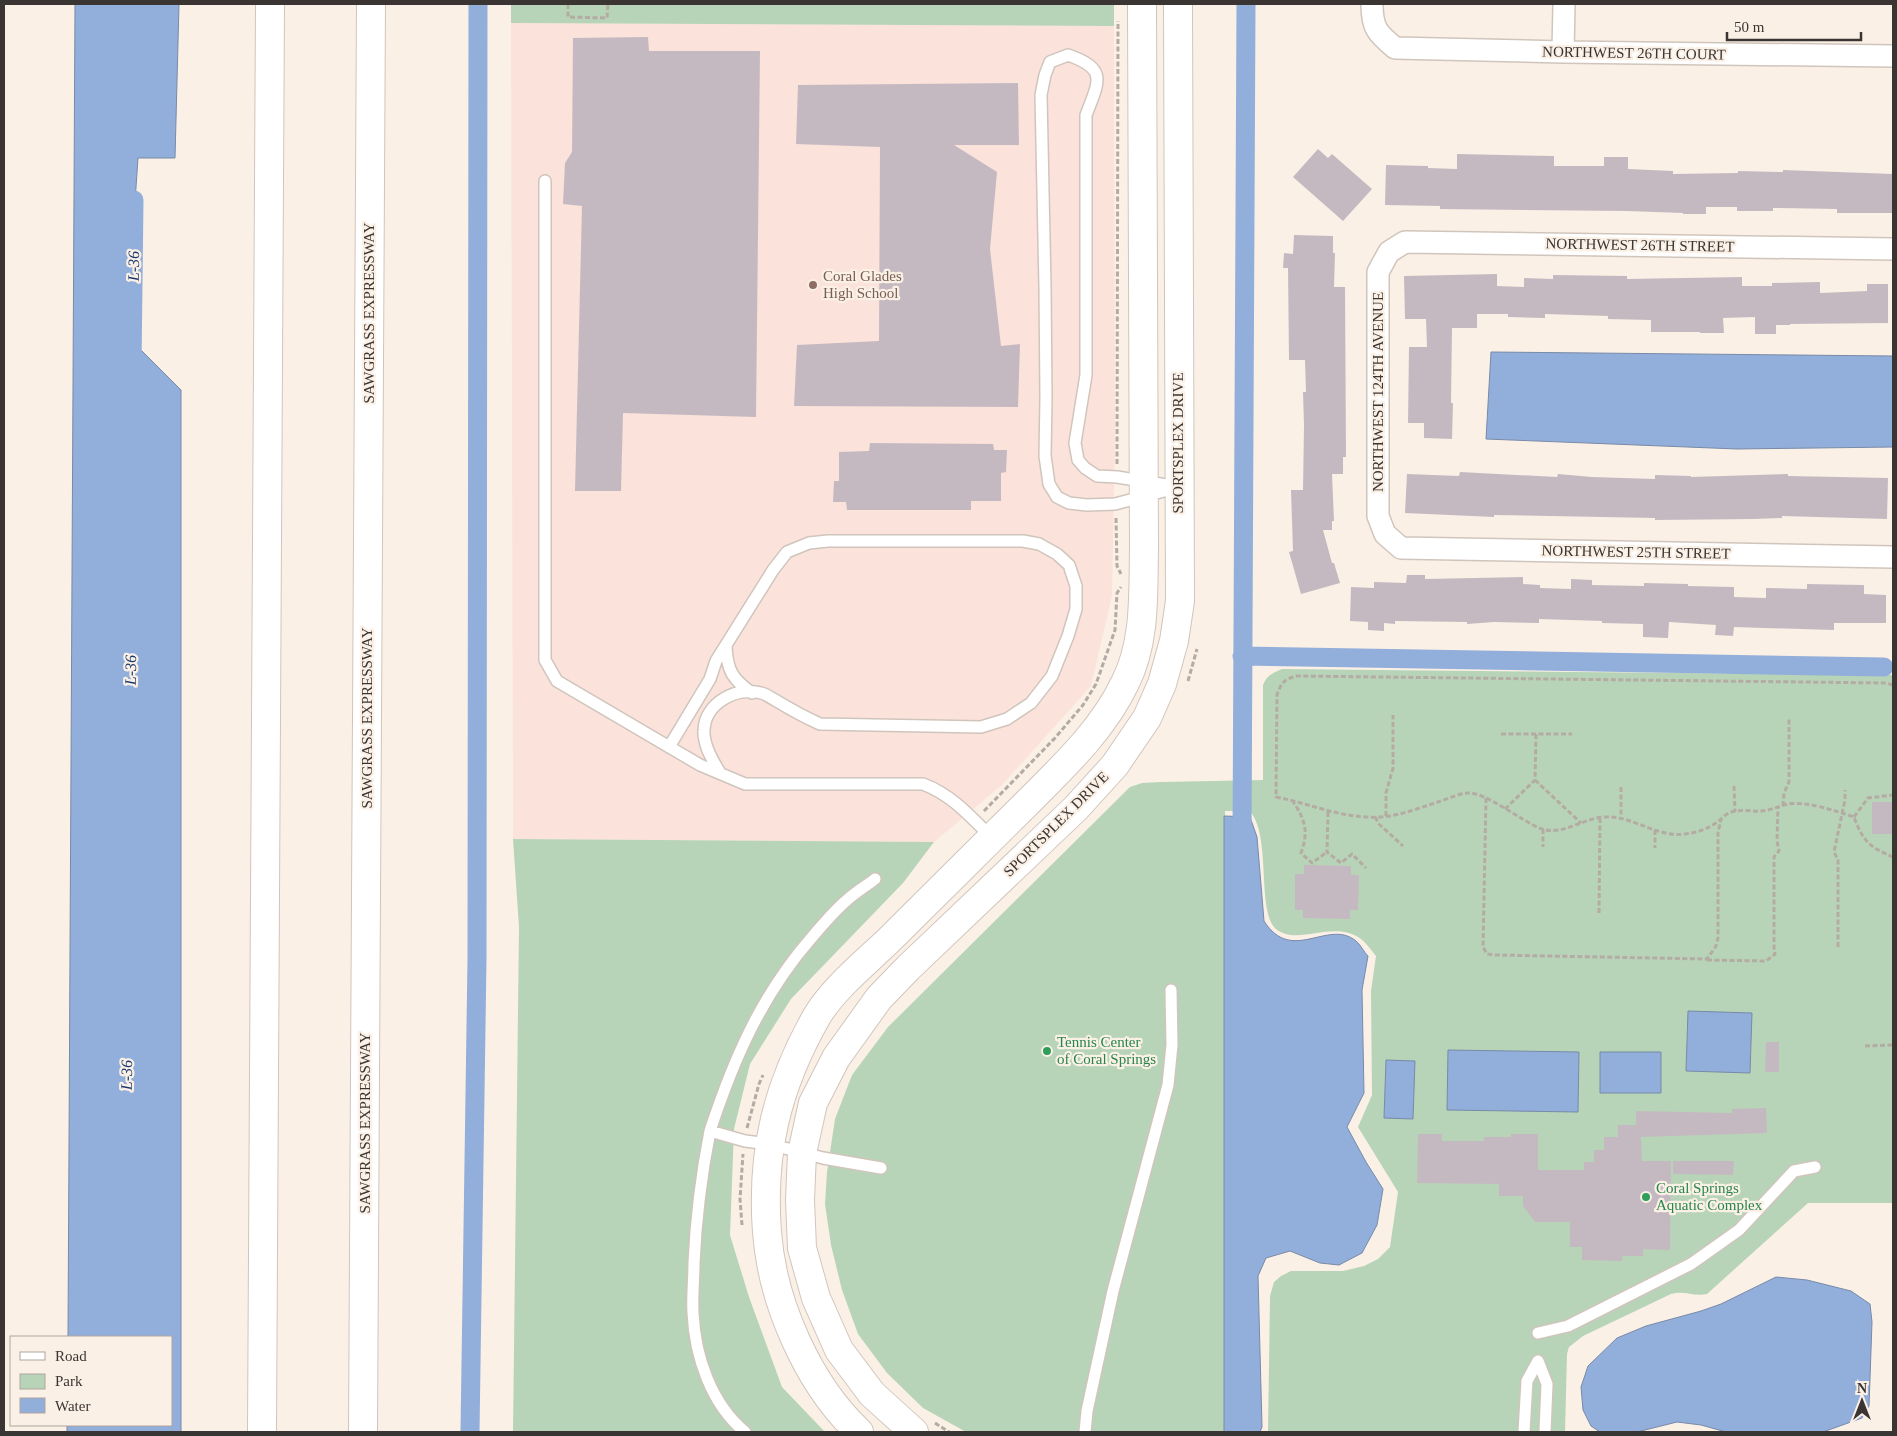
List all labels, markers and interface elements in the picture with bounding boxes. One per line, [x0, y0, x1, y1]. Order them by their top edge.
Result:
scale bar [1727, 10, 1861, 42]
text: 50 m [1734, 19, 1765, 35]
street label: NORTHWEST 26TH COURT [1542, 43, 1726, 63]
street label: SAWGRASS EXPRESSWAY [361, 222, 377, 404]
street label: NORTHWEST 26TH STREET [1545, 235, 1735, 255]
water label: L-36 [125, 251, 142, 282]
place label: Coral Glades High School [823, 268, 902, 301]
marker: Coral Glades High School [807, 279, 819, 291]
street label: NORTHWEST 124TH AVENUE [1370, 292, 1386, 492]
street label: SPORTSPLEX DRIVE [1170, 372, 1186, 514]
street label: NORTHWEST 25TH STREET [1541, 542, 1731, 562]
street label: SAWGRASS EXPRESSWAY [359, 627, 375, 809]
water label: L-36 [122, 655, 139, 686]
street label: SPORTSPLEX DRIVE [1000, 768, 1112, 880]
street label: SAWGRASS EXPRESSWAY [357, 1032, 373, 1214]
place label: Tennis Center of Coral Springs [1057, 1034, 1156, 1067]
marker: Tennis Center of Coral Springs [1041, 1045, 1053, 1057]
water label: L-36 [118, 1060, 135, 1091]
place label: Coral Springs Aquatic Complex [1656, 1180, 1763, 1213]
marker: Coral Springs Aquatic Complex [1640, 1191, 1652, 1203]
legend [10, 1336, 172, 1426]
text: Road [55, 1348, 87, 1364]
text: Park [55, 1373, 83, 1389]
north arrow [1837, 1376, 1887, 1426]
text: N [1857, 1381, 1867, 1396]
text: Water [55, 1398, 90, 1414]

